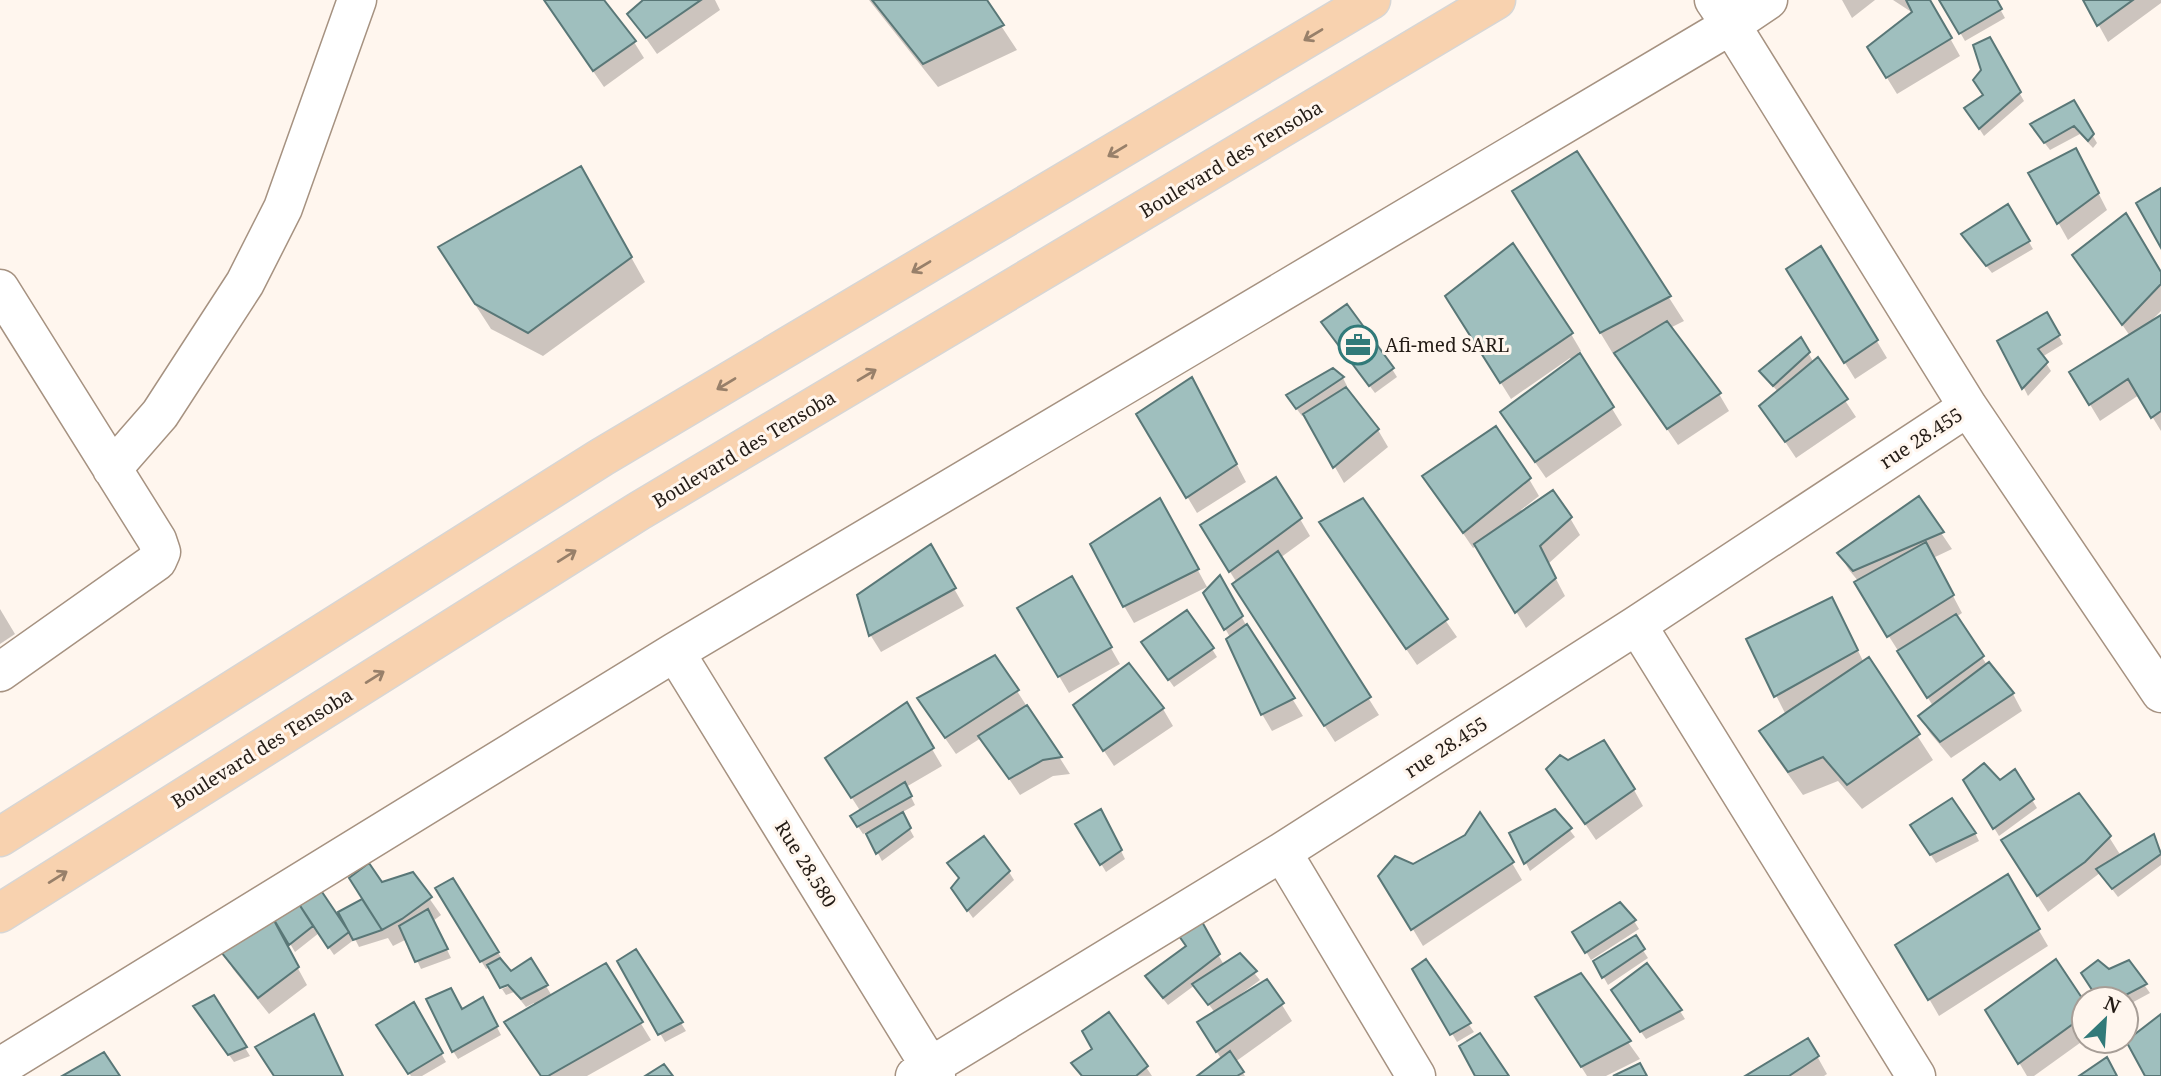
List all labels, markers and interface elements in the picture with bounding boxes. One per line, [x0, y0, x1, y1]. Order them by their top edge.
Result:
one-way arrow [1303, 28, 1323, 42]
street label: Boulevard des Tensoba [1135, 94, 1327, 224]
one-way arrow [1108, 144, 1128, 158]
one-way arrow [912, 261, 932, 275]
office icon: Afi-med SARL [1337, 324, 1379, 366]
place label: Afi-med SARL [1385, 332, 1509, 358]
one-way arrow [857, 368, 877, 382]
one-way arrow [716, 377, 736, 391]
street label: Boulevard des Tensoba [648, 384, 840, 514]
street label: rue 28.455 [1875, 402, 1967, 474]
one-way arrow [557, 549, 577, 563]
one-way arrow [364, 670, 384, 684]
street label: Boulevard des Tensoba [166, 682, 358, 814]
street label: rue 28.455 [1400, 711, 1492, 783]
street label: Rue 28.580 [769, 816, 843, 912]
one-way arrow [47, 869, 67, 883]
north arrow [2070, 985, 2140, 1055]
text: N [2100, 990, 2124, 1020]

